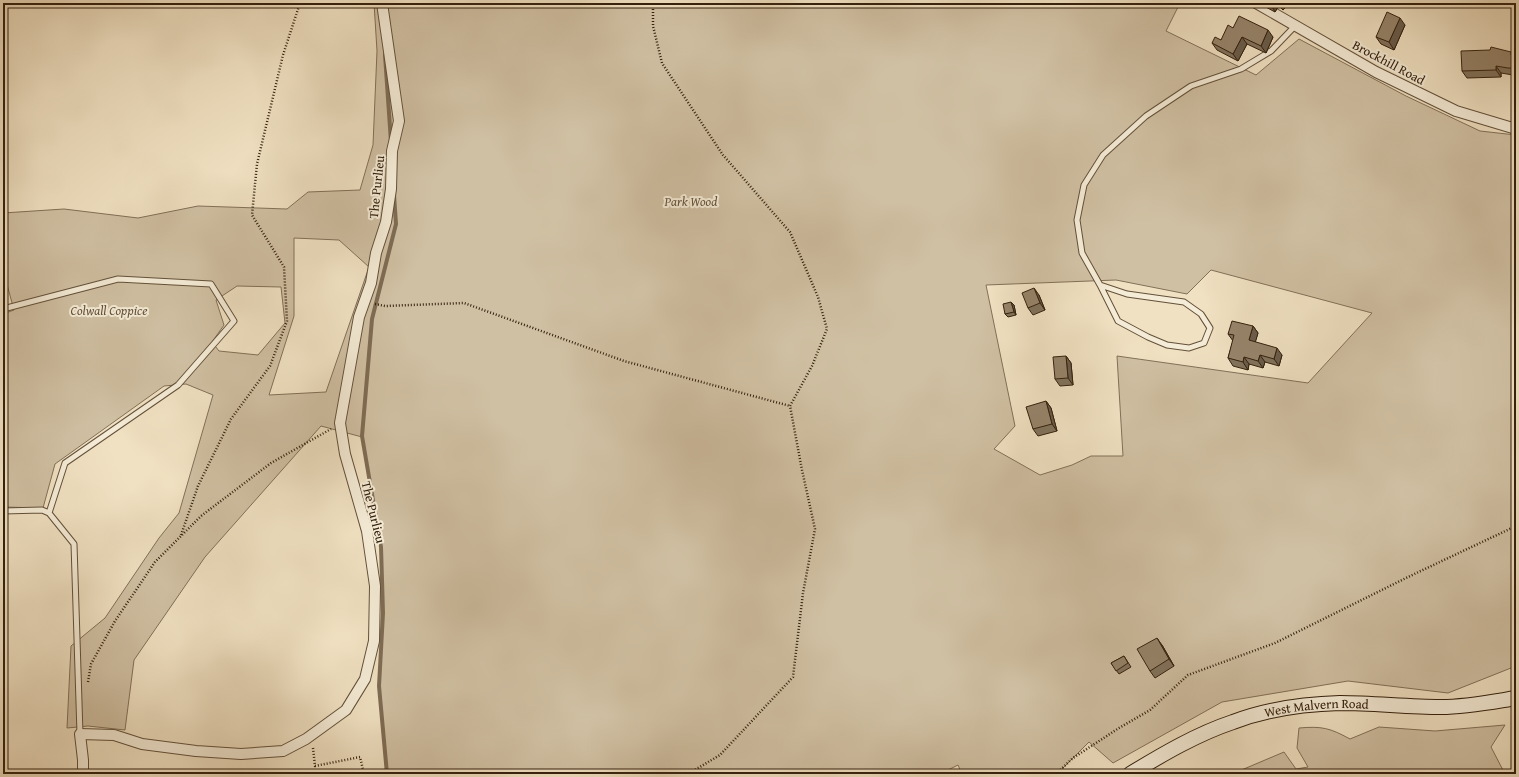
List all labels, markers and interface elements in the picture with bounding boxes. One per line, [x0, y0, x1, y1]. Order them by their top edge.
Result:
street label: Brockhill Road [1349, 35, 1428, 90]
street label: The Purlieu [364, 155, 389, 220]
park label: Park Wood [664, 192, 717, 211]
park label: Colwall Coppice [71, 301, 147, 320]
street label: The Purlieu [357, 479, 390, 545]
street label: West Malvern Road [1263, 694, 1369, 722]

